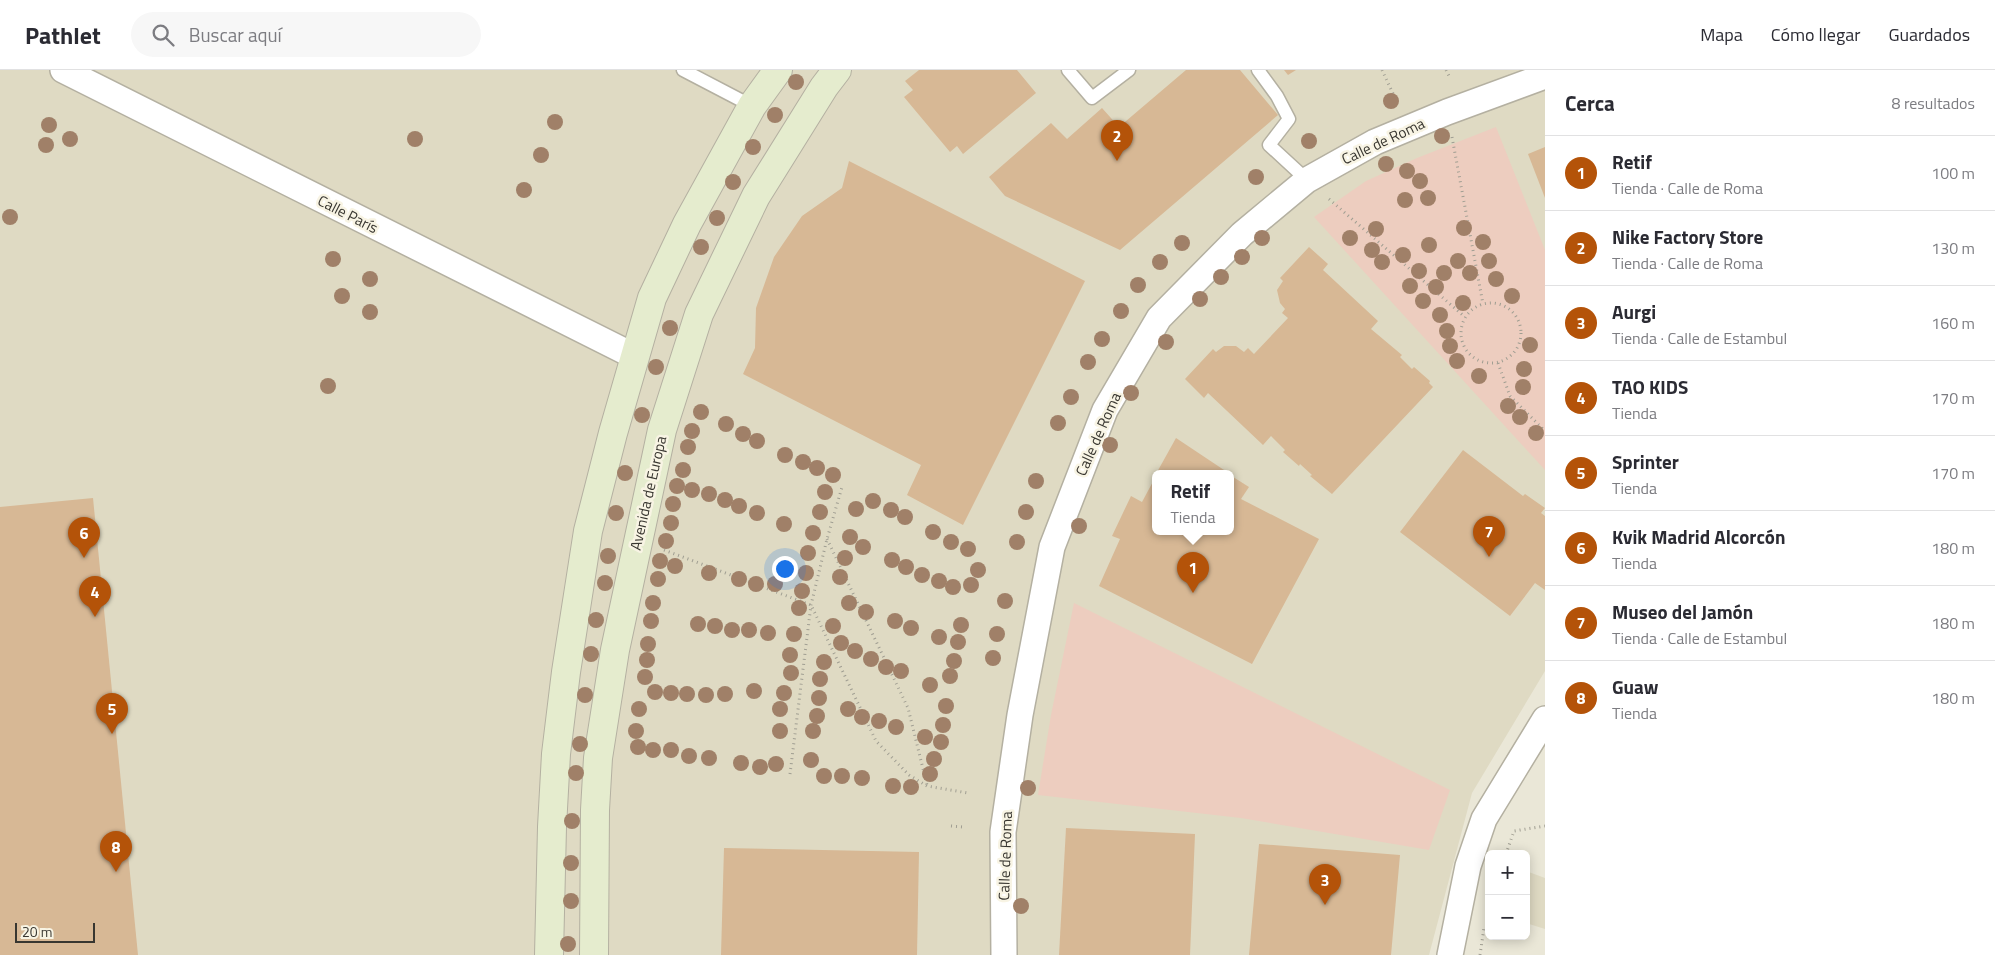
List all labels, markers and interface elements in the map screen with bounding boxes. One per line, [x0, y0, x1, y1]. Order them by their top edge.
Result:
search box [131, 12, 481, 57]
text: Pathlet [25, 17, 101, 53]
text: Buscar aquí [189, 20, 282, 49]
icon: search [149, 21, 177, 49]
text: Mapa [1700, 21, 1743, 48]
text: Cómo llegar [1771, 21, 1860, 48]
text: Guardados [1888, 21, 1970, 48]
text: Cerca [1565, 87, 1615, 119]
text: 8 resultados [1891, 91, 1975, 115]
street label: Calle de Roma [1338, 111, 1429, 170]
pin: 2 [1101, 120, 1133, 161]
text: Retif [1612, 147, 1652, 176]
text: 1 [1577, 161, 1585, 185]
text: 100 m [1931, 161, 1975, 185]
text: Tienda · Calle de Roma [1612, 176, 1763, 200]
street label: Calle París [314, 189, 382, 239]
text: Nike Factory Store [1612, 222, 1763, 251]
text: 2 [1577, 236, 1585, 260]
text: 130 m [1931, 236, 1975, 260]
text: Tienda · Calle de Roma [1612, 251, 1763, 275]
text: Aurgi [1612, 297, 1656, 326]
text: 3 [1577, 311, 1585, 335]
text: 160 m [1931, 311, 1975, 335]
text: Tienda · Calle de Estambul [1612, 326, 1787, 350]
text: TAO KIDS [1612, 372, 1688, 401]
text: 4 [1577, 386, 1585, 410]
text: 170 m [1931, 386, 1975, 410]
street label: Calle de Roma [1069, 388, 1127, 480]
text: Tienda [1612, 401, 1657, 425]
street label: Avenida de Europa [624, 433, 672, 552]
text: Sprinter [1612, 447, 1679, 476]
text: 5 [1577, 461, 1585, 485]
text: 170 m [1931, 461, 1975, 485]
popup [1152, 470, 1234, 535]
text: Retif [1170, 476, 1210, 505]
text: Tienda [1612, 476, 1657, 500]
text: Tienda [1170, 505, 1216, 529]
pin: 7 [1473, 516, 1505, 557]
pin: 6 [68, 517, 100, 558]
text: Kvik Madrid Alcorcón [1612, 522, 1785, 551]
text: 6 [1577, 536, 1585, 560]
text: 180 m [1931, 536, 1975, 560]
text: Tienda [1612, 551, 1657, 575]
pin: 1 [1177, 552, 1209, 593]
your location [772, 556, 798, 582]
pin: 4 [79, 576, 111, 617]
text: Museo del Jamón [1612, 597, 1753, 626]
text: 7 [1577, 611, 1585, 635]
text: 180 m [1931, 611, 1975, 635]
text: Tienda · Calle de Estambul [1612, 626, 1787, 650]
text: Guaw [1612, 672, 1658, 701]
text: 8 [1577, 686, 1585, 710]
text: 180 m [1931, 686, 1975, 710]
pin: 5 [96, 693, 128, 734]
text: Tienda [1612, 701, 1657, 725]
street label: Calle de Roma [992, 810, 1018, 901]
pin: 8 [100, 831, 132, 872]
map controls [1485, 850, 1530, 940]
button: + [1485, 850, 1530, 895]
pin: 3 [1309, 864, 1341, 905]
button: − [1485, 895, 1530, 940]
scale bar [15, 920, 95, 943]
text: 20 m [22, 921, 52, 942]

